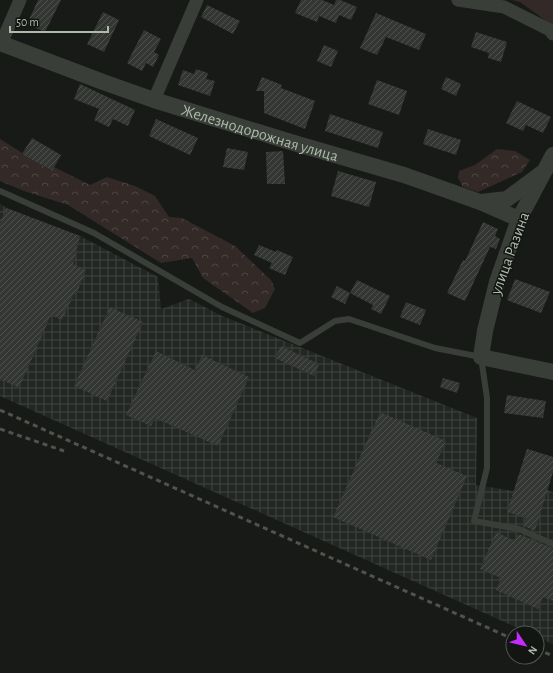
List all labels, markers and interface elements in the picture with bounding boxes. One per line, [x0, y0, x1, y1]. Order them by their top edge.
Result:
scale bar [10, 8, 108, 34]
text: 50 m [16, 16, 39, 28]
street label: Железнодорожная улица [179, 102, 340, 164]
street label: улица Разина [487, 210, 533, 298]
north arrow [505, 625, 545, 665]
text: N [526, 644, 539, 657]

